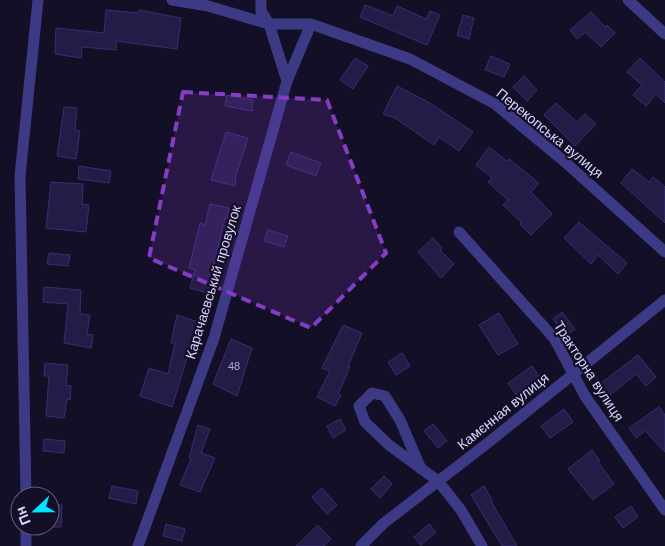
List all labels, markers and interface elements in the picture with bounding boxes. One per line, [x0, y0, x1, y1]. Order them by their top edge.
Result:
street label: Перекопська вулиця [493, 85, 607, 181]
street label: Карачаєвський провулок [182, 202, 244, 361]
street label: Тракторна вулиця [551, 318, 627, 424]
house number: 48 [228, 360, 240, 372]
street label: Камєнная вулиця [454, 369, 552, 453]
north arrow [10, 486, 60, 536]
text: Пн [12, 504, 34, 527]

